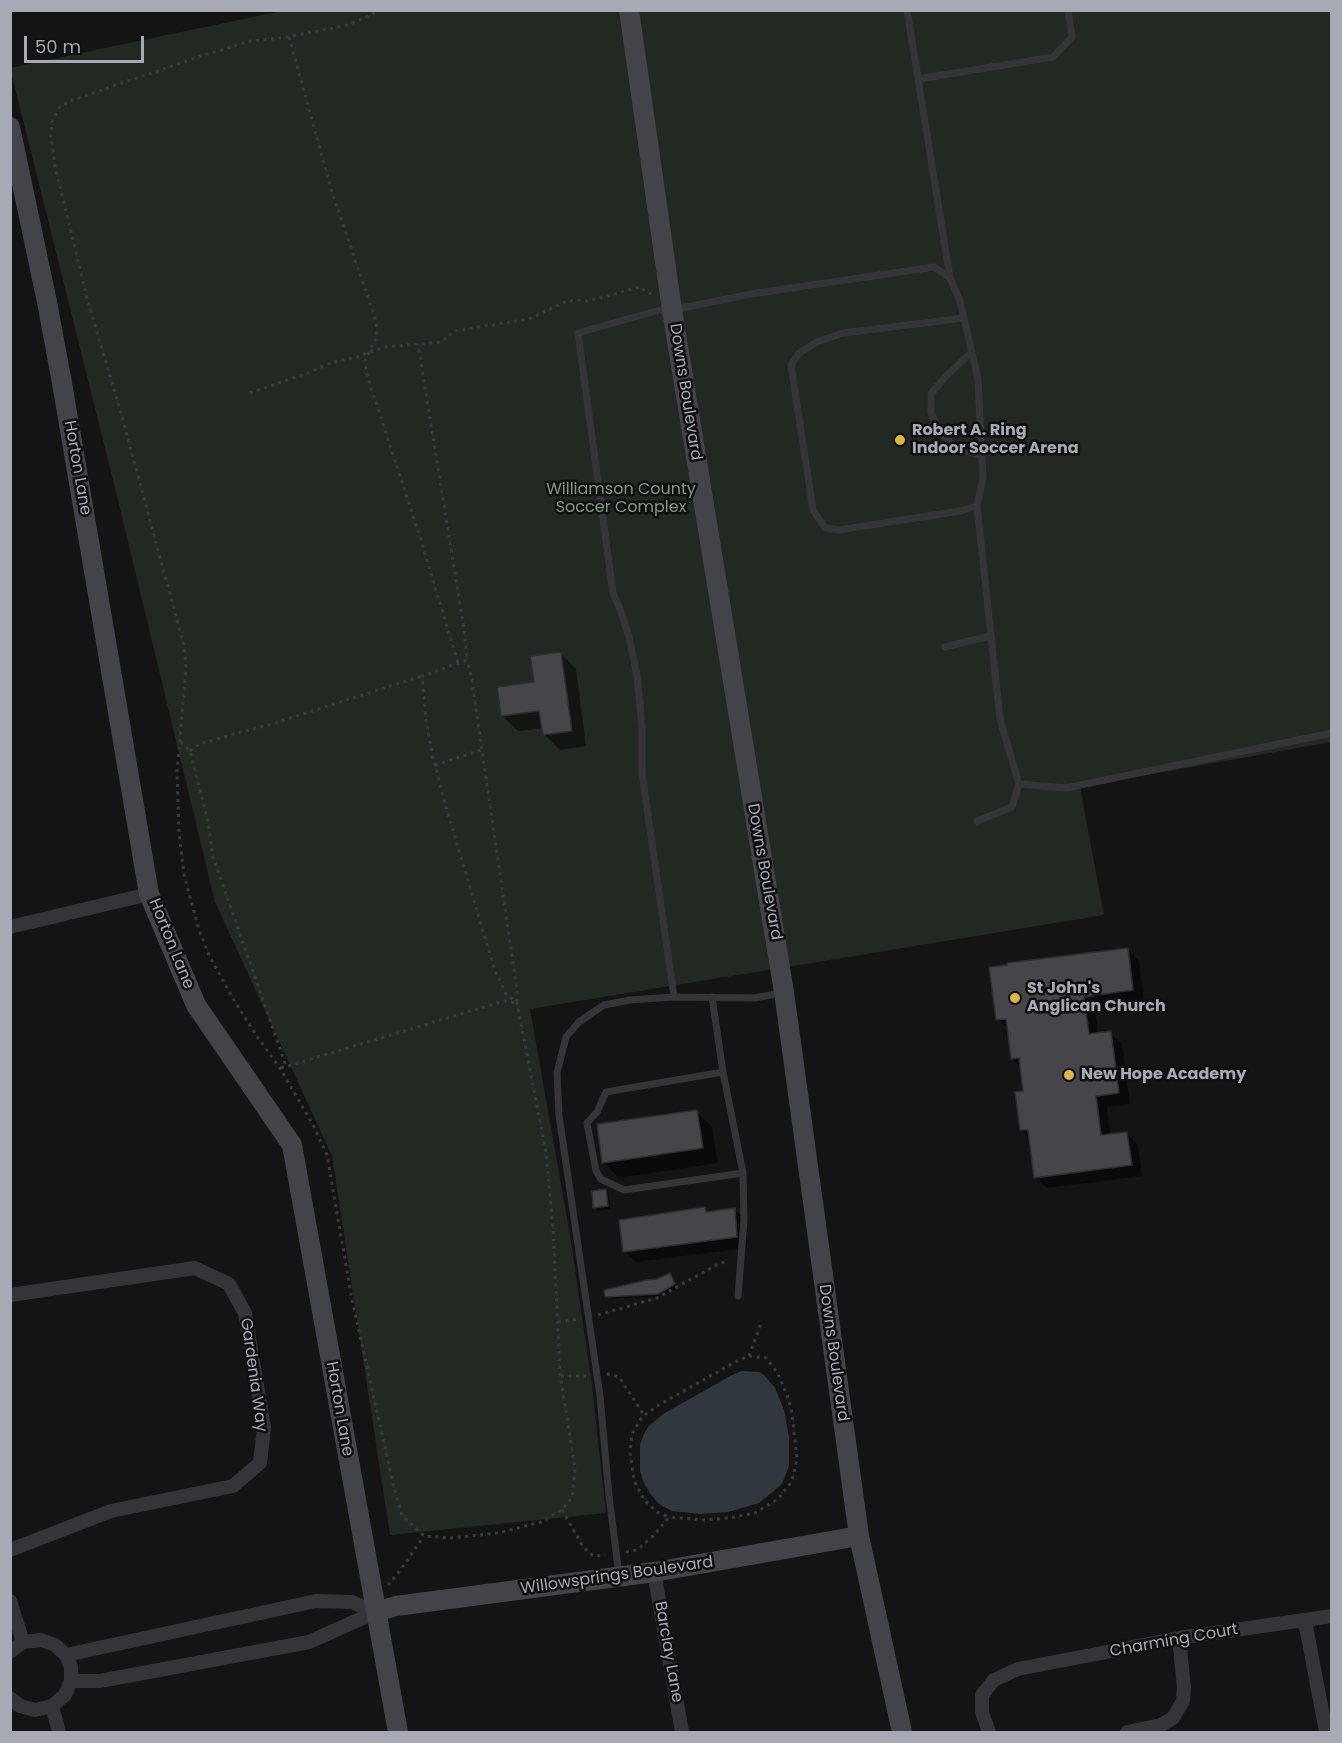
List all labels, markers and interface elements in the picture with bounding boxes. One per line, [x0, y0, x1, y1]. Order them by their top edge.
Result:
scale bar [27, 24, 147, 62]
text: 50 m [35, 34, 81, 59]
street label: Downs Boulevard [665, 322, 705, 462]
street label: Horton Lane [59, 419, 95, 517]
place label: Robert A. Ring Indoor Soccer Arena [912, 421, 1079, 459]
marker: Robert A. Ring Indoor Soccer Arena [893, 433, 907, 447]
park label: Williamson County Soccer Complex [546, 480, 696, 518]
street label: Downs Boulevard [743, 802, 785, 942]
street label: Horton Lane [144, 896, 198, 992]
place label: St John's Anglican Church [1027, 979, 1166, 1017]
marker: St John's Anglican Church [1008, 991, 1022, 1005]
place label: New Hope Academy [1081, 1065, 1246, 1085]
marker: New Hope Academy [1062, 1068, 1076, 1082]
street label: Downs Boulevard [814, 1283, 852, 1423]
street label: Gardenia Way [236, 1317, 270, 1433]
street label: Horton Lane [321, 1360, 357, 1458]
street label: Willowsprings Boulevard [519, 1553, 715, 1599]
street label: Barclay Lane [650, 1600, 686, 1704]
street label: Charming Court [1108, 1620, 1240, 1662]

